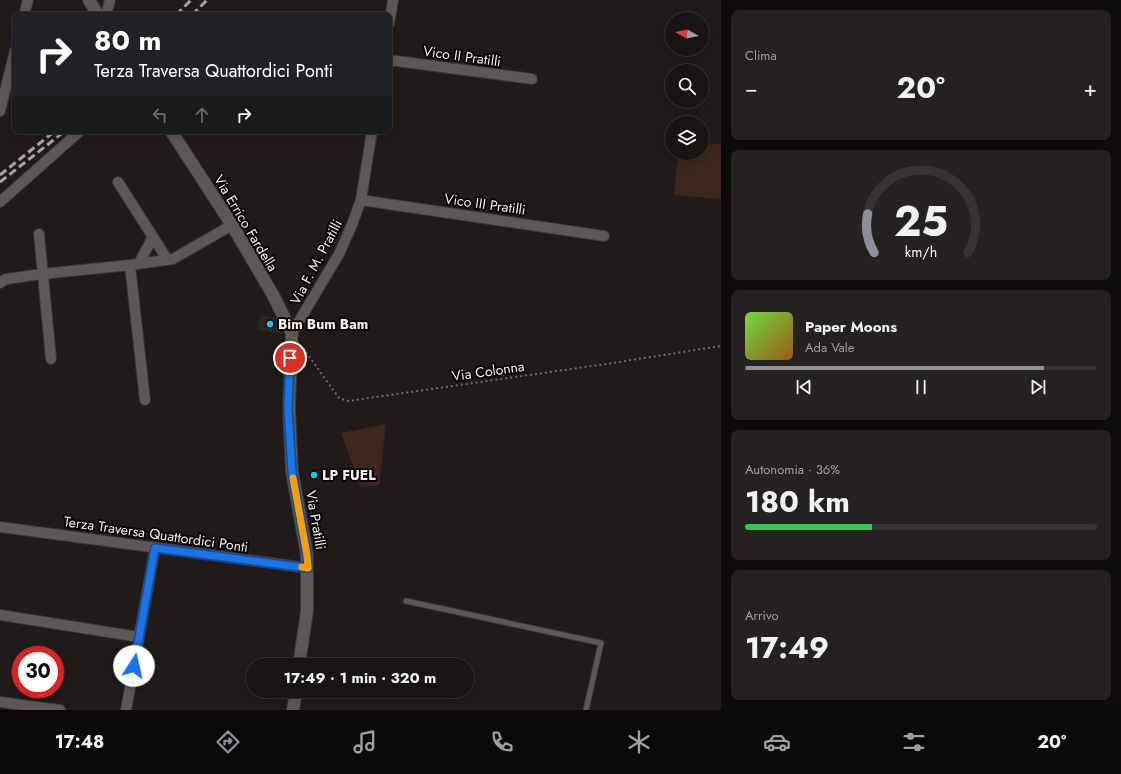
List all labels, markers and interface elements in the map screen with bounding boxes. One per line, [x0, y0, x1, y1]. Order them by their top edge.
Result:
north arrow [665, 12, 709, 56]
map controls [665, 12, 709, 160]
text: 80 m [94, 20, 161, 61]
icon: right [28, 28, 80, 80]
street label: Vico II Pratilli [422, 41, 502, 71]
text: Clima [745, 46, 777, 65]
text: Terza Traversa Quattordici Ponti [94, 58, 333, 84]
button: search [665, 64, 709, 108]
text: 20° [897, 66, 945, 109]
text: − [745, 72, 758, 104]
text: + [1083, 72, 1097, 104]
icon: left [149, 104, 171, 126]
icon: ahead [191, 104, 213, 126]
icon: right [233, 104, 255, 126]
button: layers [665, 116, 709, 160]
street label: Via Errico Fardella [209, 171, 283, 275]
street label: Vico III Pratilli [443, 188, 527, 220]
text: 25 [894, 191, 948, 252]
street label: Via F. M. Pratilli [285, 216, 347, 308]
text: km/h [905, 242, 937, 262]
place label: Bim Bum Bam [278, 314, 368, 334]
text: Paper Moons [805, 316, 897, 338]
marker: Bim Bum Bam [265, 319, 275, 329]
text: Ada Vale [805, 338, 854, 357]
pin [273, 341, 307, 375]
icon: arrive [279, 347, 301, 369]
street label: Via Colonna [450, 356, 526, 386]
icon: previous [793, 376, 815, 398]
icon: pause [910, 376, 932, 398]
icon: next [1027, 376, 1049, 398]
text: Autonomia · 36% [745, 460, 840, 479]
place label: LP FUEL [322, 465, 376, 485]
marker: LP FUEL [309, 470, 319, 480]
text: 180 km [745, 480, 850, 523]
street label: Via Pratilli [301, 489, 331, 551]
street label: Terza Traversa Quattordici Ponti [62, 511, 250, 557]
text: Arrivo [745, 606, 779, 625]
text: 17:49 [745, 626, 829, 669]
position arrow [113, 645, 155, 687]
speed limit sign: 30 [12, 646, 64, 698]
text: 17:49 · 1 min · 320 m [284, 667, 436, 689]
icon: directions [214, 728, 242, 756]
icon: music [351, 728, 379, 756]
icon: phone [488, 728, 516, 756]
icon: climate [625, 728, 653, 756]
icon: car [763, 728, 791, 756]
icon: filters [900, 728, 928, 756]
text: 17:48 [55, 729, 104, 755]
text: 20° [1037, 729, 1066, 755]

